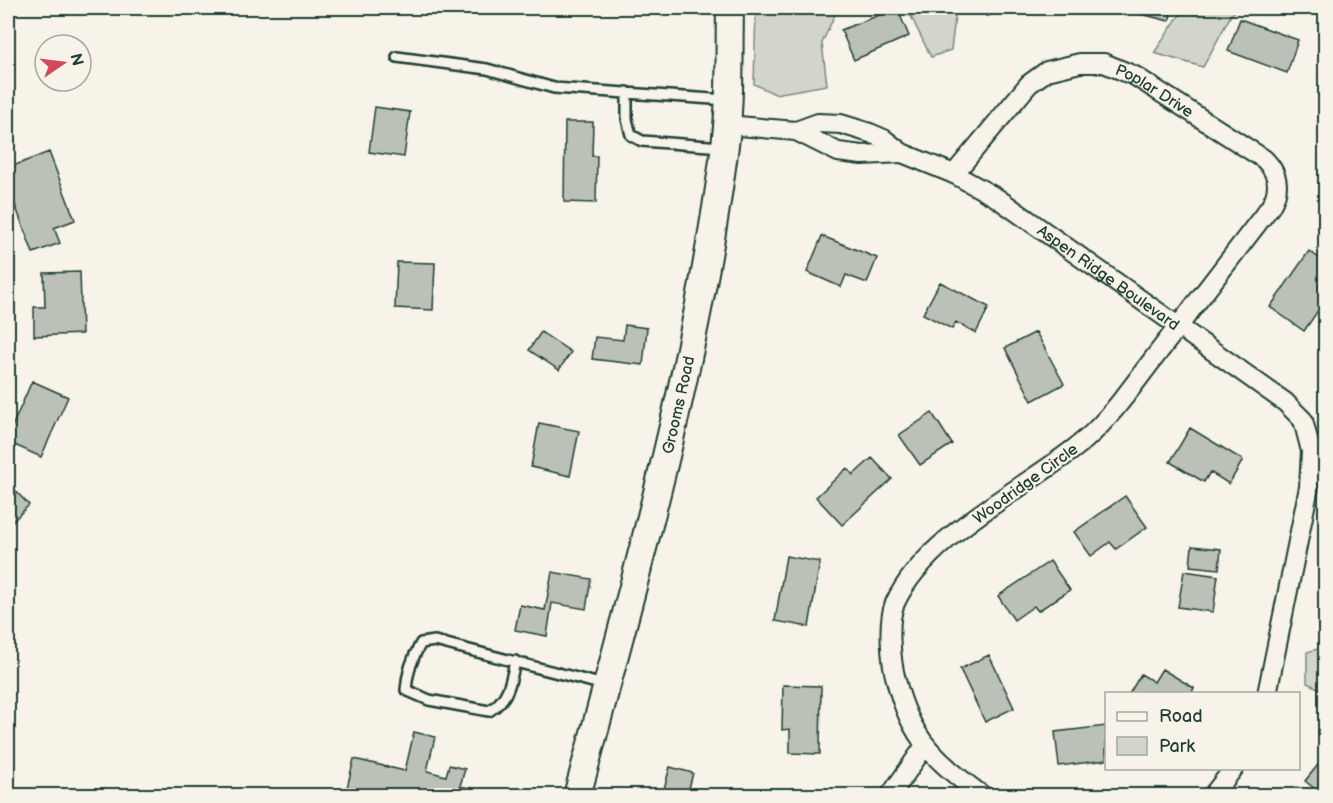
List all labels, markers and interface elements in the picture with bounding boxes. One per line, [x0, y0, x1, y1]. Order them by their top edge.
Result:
north arrow [33, 33, 93, 93]
text: N [65, 52, 87, 68]
street label: Poplar Drive [1112, 61, 1197, 122]
street label: Aspen Ridge Boulevard [1033, 222, 1182, 335]
street label: Grooms Road [659, 354, 699, 456]
street label: Woodridge Circle [970, 440, 1082, 529]
legend [1105, 692, 1300, 770]
text: Road [1159, 706, 1203, 727]
text: Park [1159, 736, 1195, 757]

